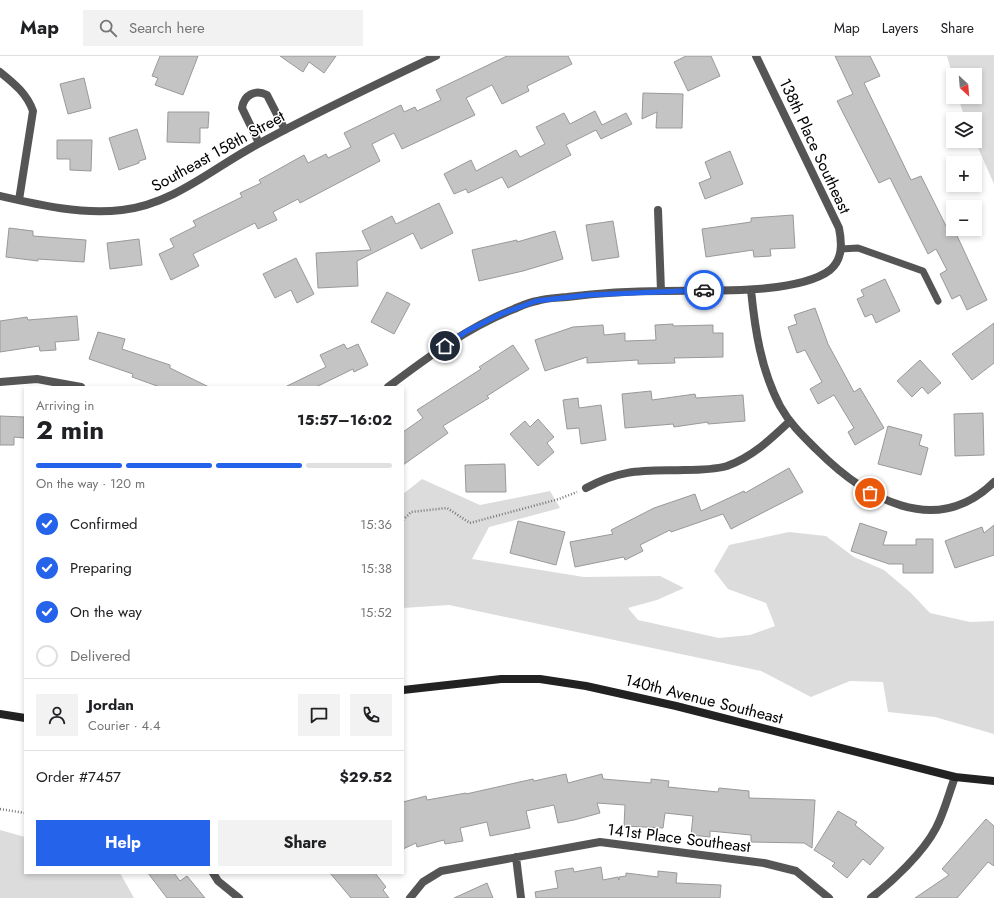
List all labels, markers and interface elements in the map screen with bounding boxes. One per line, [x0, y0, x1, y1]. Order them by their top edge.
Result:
search box [83, 10, 363, 46]
text: Map [20, 14, 59, 41]
icon: search [97, 17, 119, 39]
text: Search here [129, 17, 205, 39]
text: Map [834, 18, 860, 38]
text: Layers [882, 18, 918, 38]
text: Share [940, 18, 974, 38]
north arrow [946, 68, 982, 104]
map controls [946, 68, 982, 236]
street label: 138th Place Southeast [774, 75, 857, 218]
street label: Southeast 158th Street [147, 105, 289, 197]
button: layers [946, 112, 982, 148]
button: + [946, 156, 982, 192]
button: − [946, 200, 982, 236]
courier [684, 270, 724, 310]
icon: car [693, 279, 715, 301]
pin [428, 329, 462, 363]
icon: home [434, 335, 456, 357]
text: Arriving in [36, 396, 94, 415]
text: 15:57–16:02 [297, 409, 392, 431]
text: 2 min [36, 411, 104, 449]
text: On the way · 120 m [36, 474, 145, 493]
pin [853, 476, 887, 510]
icon: bag [859, 482, 881, 504]
icon: check [36, 513, 58, 535]
text: Confirmed [70, 513, 138, 535]
text: 15:36 [360, 515, 392, 534]
icon: check [36, 557, 58, 579]
text: Preparing [70, 557, 132, 579]
text: 15:38 [361, 559, 392, 578]
icon: check [36, 601, 58, 623]
text: On the way [70, 601, 142, 623]
text: 15:52 [360, 603, 392, 622]
text: Delivered [70, 645, 131, 667]
street label: 140th Avenue Southeast [623, 668, 786, 730]
button: person [36, 694, 78, 736]
text: Jordan [88, 694, 134, 716]
button: chat [298, 694, 340, 736]
button: phone [350, 694, 392, 736]
text: Courier · 4.4 [88, 716, 161, 735]
text: Order #7457 [36, 766, 121, 788]
text: $29.52 [339, 766, 392, 788]
street label: 141st Place Southeast [606, 818, 752, 858]
button: Help [36, 820, 210, 866]
button: Share [218, 820, 392, 866]

